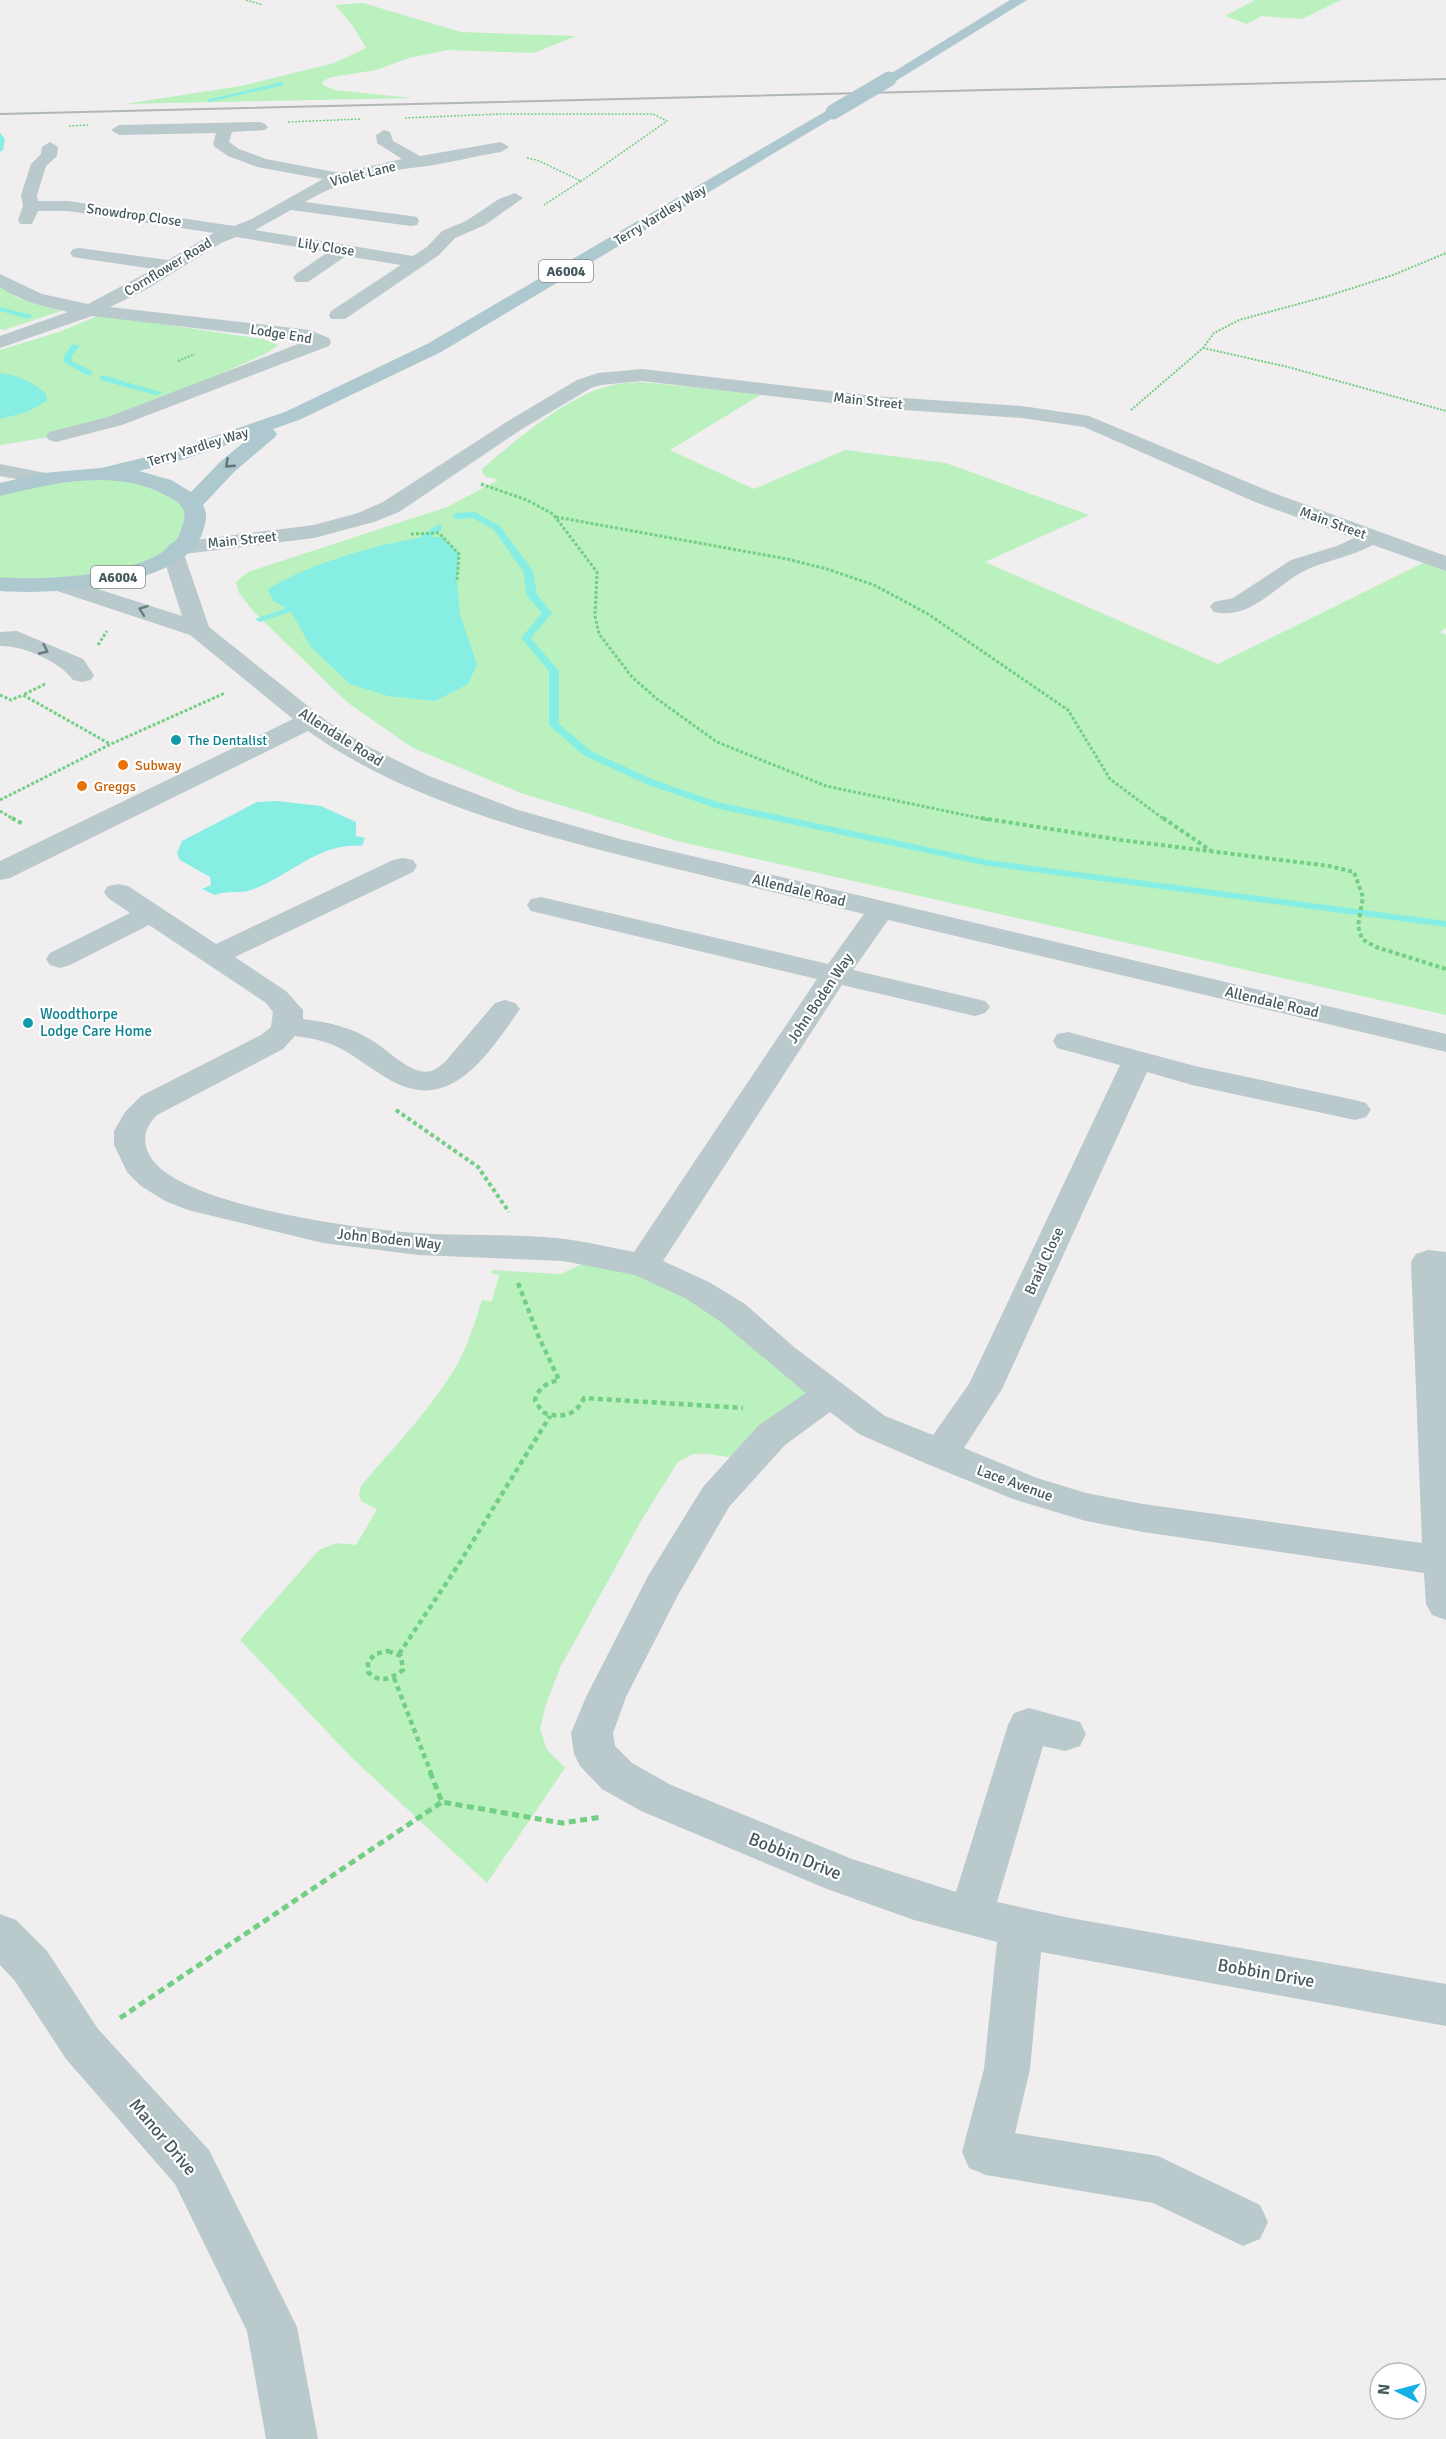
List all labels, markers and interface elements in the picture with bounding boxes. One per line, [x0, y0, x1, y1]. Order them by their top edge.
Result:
street label: Violet Lane [328, 158, 398, 190]
street label: Terry Yardley Way [611, 181, 709, 249]
street label: Snowdrop Close [85, 200, 183, 230]
street label: Cornflower Road [121, 234, 215, 300]
street label: Lily Close [296, 234, 356, 260]
road number: A6004 [539, 260, 593, 282]
street label: Lodge End [249, 321, 313, 347]
street label: Main Street [833, 389, 904, 413]
street label: Terry Yardley Way [146, 424, 251, 470]
one-way arrow [225, 457, 236, 468]
street label: Main Street [1297, 503, 1369, 543]
street label: Main Street [207, 528, 278, 552]
road number: A6004 [91, 566, 145, 588]
one-way arrow [138, 605, 149, 618]
one-way arrow [37, 643, 48, 655]
street label: Allendale Road [296, 704, 386, 770]
place label: The Dentalist [188, 732, 267, 749]
marker: The Dentalist [169, 733, 183, 747]
place label: Subway [135, 757, 182, 774]
marker: Subway [116, 758, 130, 772]
place label: Greggs [94, 778, 136, 795]
marker: Greggs [75, 779, 89, 793]
street label: Allendale Road [750, 870, 848, 910]
street label: John Boden Way [783, 950, 857, 1046]
street label: Allendale Road [1223, 982, 1321, 1022]
place label: Woodthorpe Lodge Care Home [40, 1005, 152, 1040]
marker: Woodthorpe Lodge Care Home [21, 1016, 35, 1030]
street label: Braid Close [1021, 1224, 1067, 1298]
street label: John Boden Way [336, 1225, 442, 1253]
street label: Lace Avenue [974, 1461, 1056, 1505]
street label: Bobbin Drive [745, 1827, 845, 1885]
street label: Bobbin Drive [1216, 1954, 1316, 1992]
street label: Manor Drive [124, 2094, 202, 2180]
north arrow [1368, 2361, 1428, 2421]
text: N [1374, 2383, 1395, 2396]

